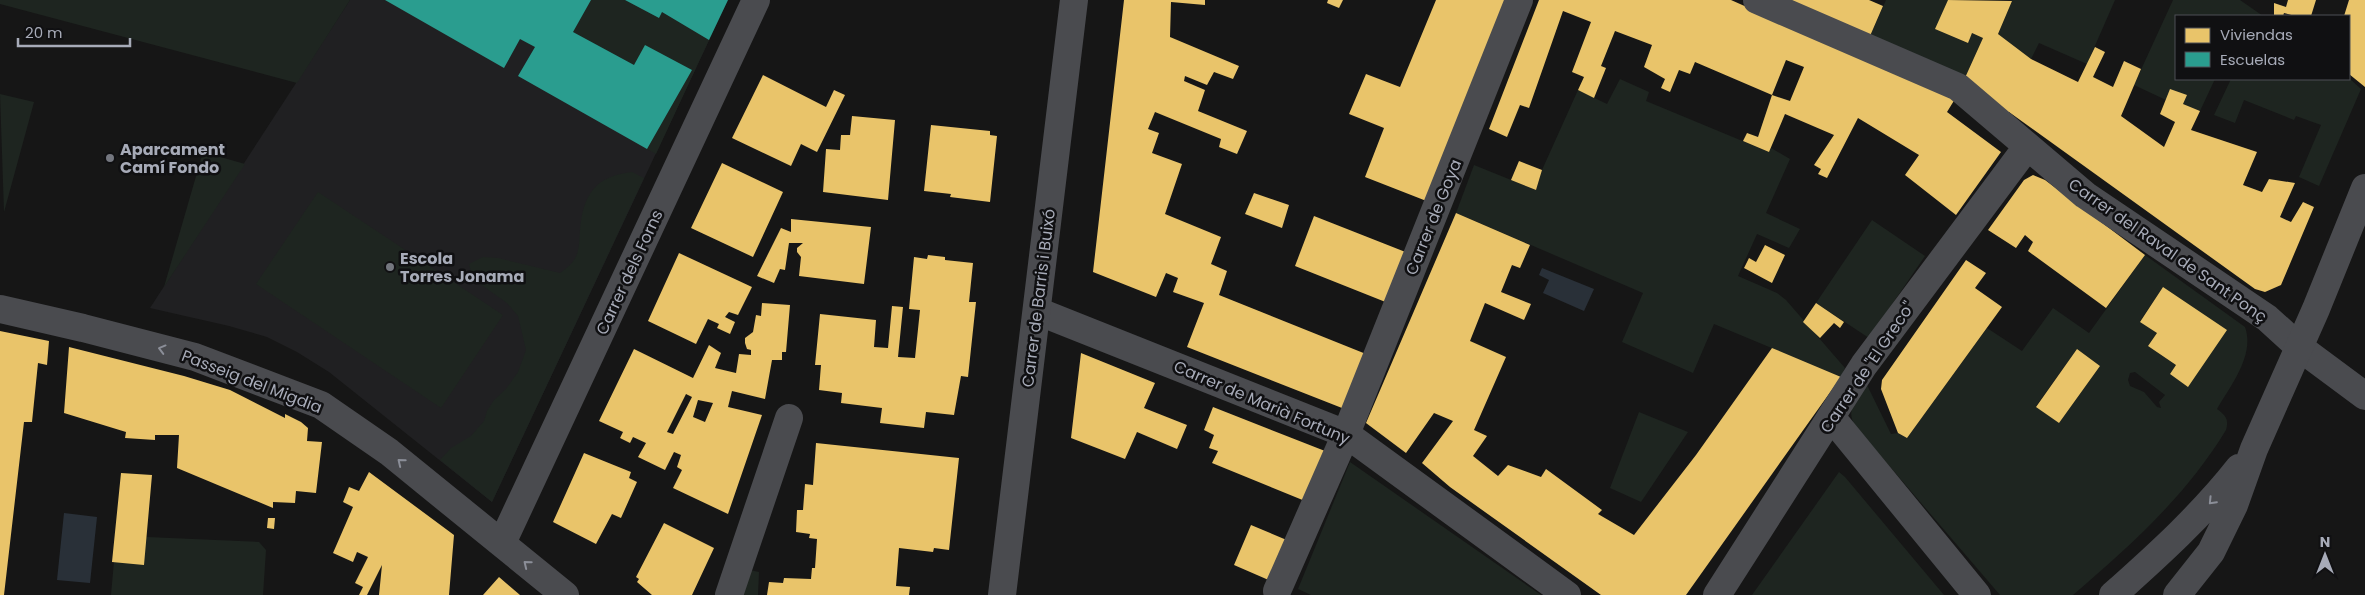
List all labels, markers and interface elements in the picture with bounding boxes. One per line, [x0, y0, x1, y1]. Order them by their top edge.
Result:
scale bar [18, 15, 130, 47]
legend [2175, 15, 2350, 80]
text: 20 m [25, 22, 63, 43]
text: Viviendas [2220, 24, 2293, 45]
text: Escuelas [2220, 49, 2285, 70]
place label: Aparcament Camí Fondo [120, 138, 225, 179]
marker: Aparcament Camí Fondo [104, 152, 116, 164]
street label: Carrer de Goya [1400, 156, 1467, 278]
street label: Carrer del Raval de Sant Ponç [2064, 173, 2272, 328]
street label: Carrer dels Forns [590, 206, 668, 338]
street label: Carrer de Barris i Buixó [1016, 208, 1061, 389]
place label: Escola Torres Jonama [400, 247, 524, 288]
marker: Escola Torres Jonama [384, 261, 396, 273]
street label: Carrer de "El Greco" [1815, 297, 1920, 438]
one-way arrow [158, 344, 166, 354]
street label: Passeig del Migdia [178, 344, 325, 419]
street label: Carrer de Marià Fortuny [1170, 355, 1353, 450]
one-way arrow [398, 459, 407, 467]
one-way arrow [2209, 495, 2218, 504]
north arrow [2300, 530, 2350, 580]
text: N [2320, 532, 2330, 552]
one-way arrow [524, 561, 533, 570]

